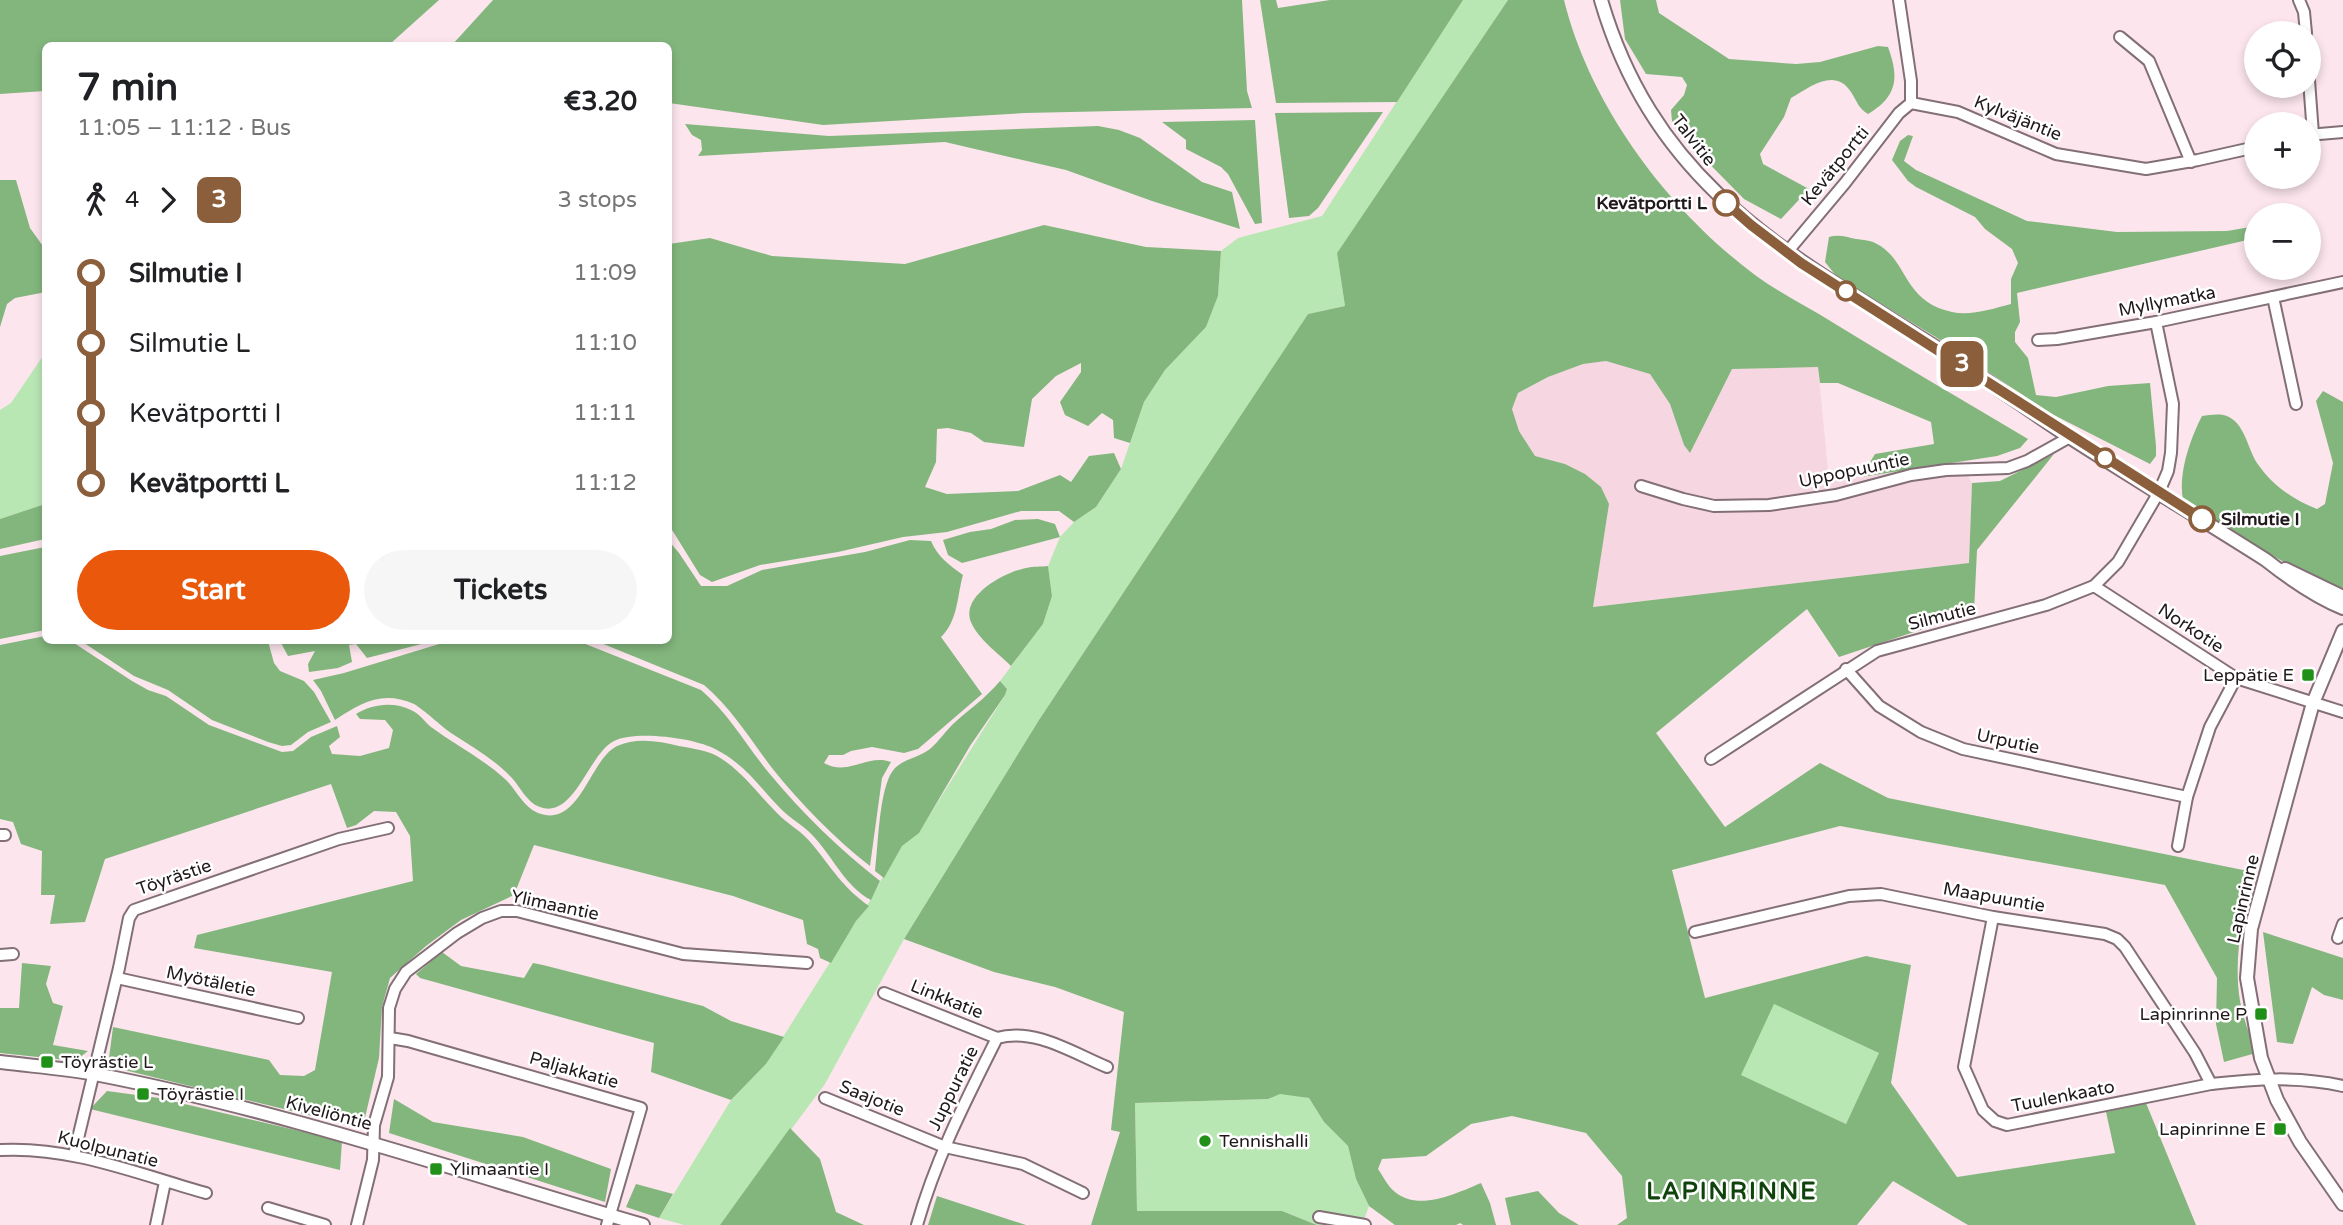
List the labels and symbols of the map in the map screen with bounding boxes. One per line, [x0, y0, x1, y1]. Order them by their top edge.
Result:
street label: Kylväjäntie [1971, 90, 2065, 146]
street label: Talvitie [1667, 110, 1721, 170]
street label: Kevätportti [1796, 122, 1874, 210]
marker: Kevätportti L [1713, 190, 1739, 216]
place label: Kevätportti L [1596, 192, 1708, 214]
unlabelled marker [1836, 281, 1856, 301]
street label: Myllymatka [2117, 281, 2217, 321]
line badge: 3 [1939, 341, 1985, 387]
street label: Uppopuuntie [1797, 448, 1911, 492]
unlabelled marker [2095, 448, 2115, 468]
marker: Silmutie I [2189, 506, 2215, 532]
place label: Silmutie I [2221, 508, 2300, 530]
street label: Silmutie [1906, 597, 1978, 635]
street label: Norkotie [2154, 599, 2228, 657]
place label: Leppätie E [2203, 664, 2294, 686]
marker: Leppätie E [2300, 667, 2316, 683]
street label: Urputie [1974, 724, 2042, 758]
street label: Lapinrinne [2222, 852, 2264, 946]
street label: Töyrästie [134, 854, 214, 900]
street label: Maapuuntie [1941, 877, 2047, 917]
street label: Ylimaantie [509, 885, 601, 925]
street label: Myötäletie [164, 961, 258, 1001]
street label: Linkkatie [907, 974, 987, 1024]
place label: Lapinrinne P [2139, 1003, 2247, 1025]
marker: Lapinrinne P [2253, 1006, 2269, 1022]
street label: Juppuratie [923, 1042, 983, 1134]
street label: Paljakkatie [527, 1047, 621, 1093]
place label: Töyrästie L [61, 1051, 154, 1073]
marker: Töyrästie L [39, 1054, 55, 1070]
street label: Saajotie [836, 1075, 908, 1121]
street label: Tuulenkaato [2009, 1075, 2117, 1117]
place label: Töyrästie I [157, 1083, 244, 1105]
marker: Töyrästie I [135, 1086, 151, 1102]
street label: Kiveliöntie [283, 1091, 375, 1135]
place label: Lapinrinne E [2159, 1118, 2266, 1140]
marker: Lapinrinne E [2272, 1121, 2288, 1137]
street label: Kuolpunatie [55, 1126, 161, 1172]
place label: Tennishalli [1219, 1130, 1309, 1152]
marker: Tennishalli [1197, 1133, 1213, 1149]
place label: Ylimaantie I [450, 1158, 549, 1180]
marker: Ylimaantie I [428, 1161, 444, 1177]
district label: LAPINRINNE [1646, 1177, 1818, 1206]

